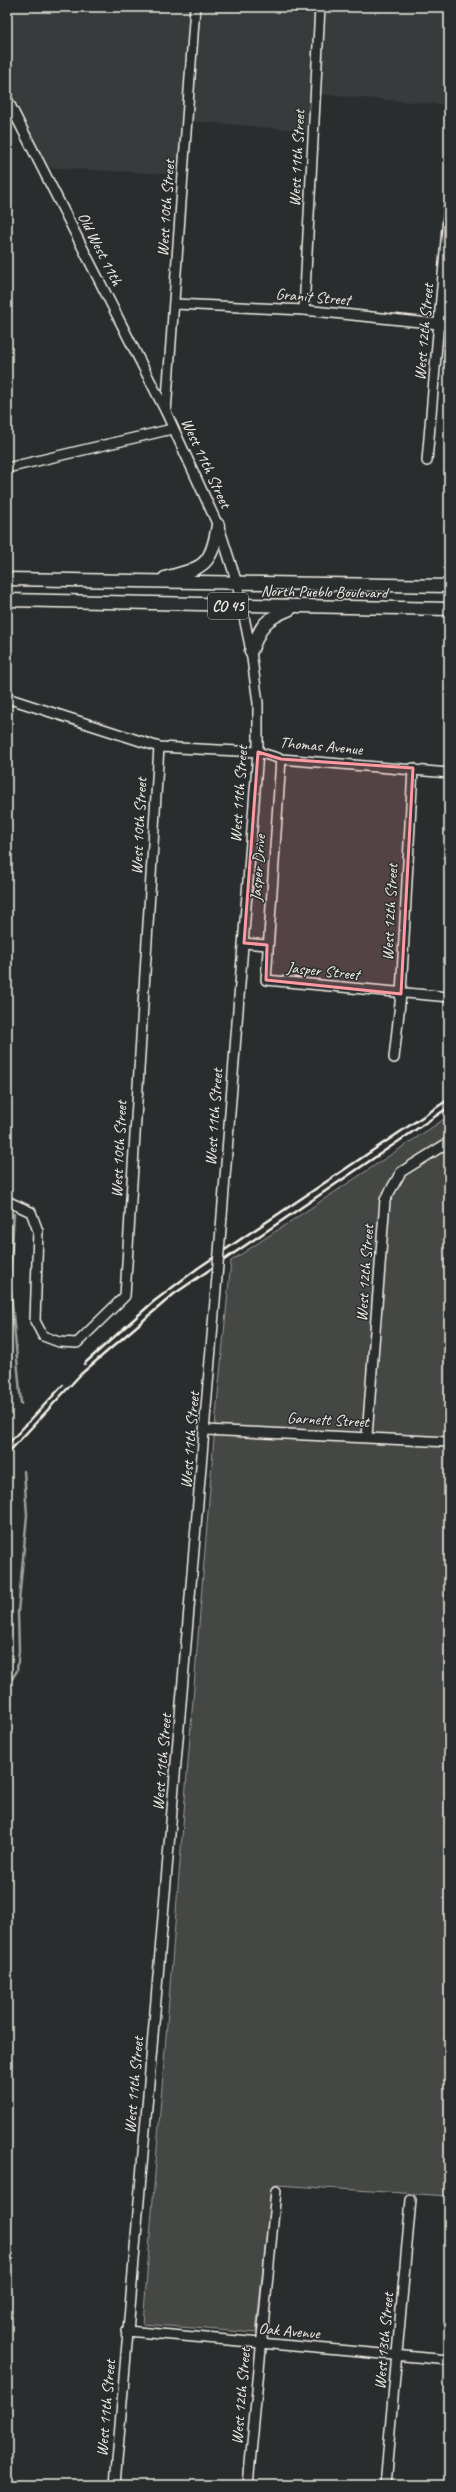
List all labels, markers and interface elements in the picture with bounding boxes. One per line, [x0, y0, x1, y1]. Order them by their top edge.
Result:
street label: West 11th Street [284, 107, 310, 207]
street label: West 10th Street [153, 157, 179, 257]
street label: Old West 11th [73, 209, 127, 290]
street label: West 12th Street [410, 281, 438, 381]
street label: Granit Street [275, 284, 354, 310]
street label: West 11th Street [176, 415, 236, 513]
street label: North Pueblo Boulevard [261, 581, 390, 603]
road number: CO 45 [208, 593, 248, 619]
street label: Thomas Avenue [279, 732, 365, 760]
street label: West 11th Street [226, 743, 252, 843]
street label: West 10th Street [126, 775, 152, 875]
street label: Jasper Drive [246, 832, 270, 903]
street label: West 12th Street [377, 861, 403, 961]
street label: Jasper Street [285, 957, 363, 985]
street label: West 11th Street [201, 1066, 227, 1166]
street label: West 10th Street [106, 1098, 132, 1198]
street label: West 12th Street [352, 1222, 378, 1322]
street label: West 11th Street [176, 1389, 204, 1489]
street label: Garnett Street [287, 1408, 371, 1432]
street label: West 11th Street [148, 1711, 176, 1811]
street label: West 11th Street [120, 2034, 148, 2134]
street label: West 13th Street [370, 2290, 398, 2390]
street label: Oak Avenue [257, 2318, 322, 2344]
street label: West 12th Street [227, 2345, 255, 2445]
street label: West 11th Street [92, 2357, 120, 2457]

